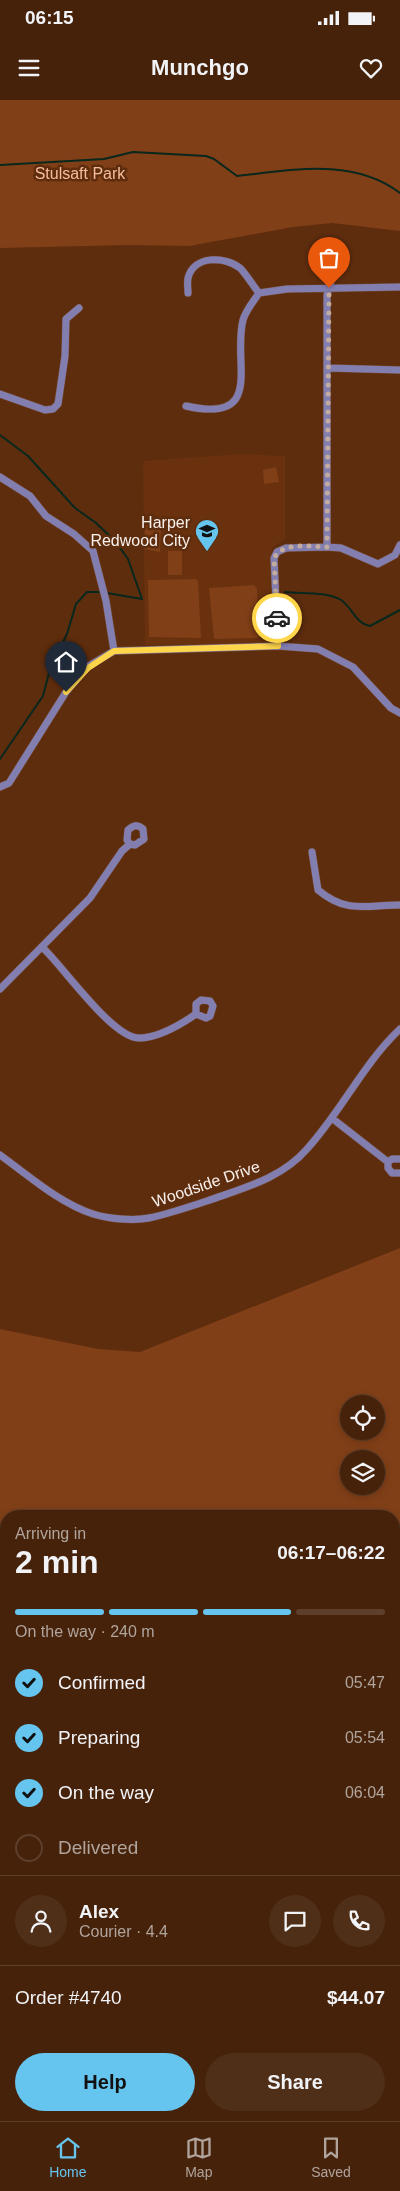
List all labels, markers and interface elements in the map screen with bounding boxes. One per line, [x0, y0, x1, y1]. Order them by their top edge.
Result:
text: 06:15 [25, 7, 74, 28]
icon: menu [15, 54, 43, 82]
icon: heart [357, 54, 385, 82]
text: Munchgo [151, 55, 249, 80]
park label: Stulsaft Park [35, 165, 126, 182]
pin [308, 237, 350, 288]
icon: bag [315, 244, 343, 272]
place label: Harper Redwood City [90, 514, 191, 549]
school or university icon: Harper Redwood City [194, 518, 220, 552]
courier [252, 593, 302, 643]
icon: car [263, 604, 291, 632]
pin [45, 641, 87, 692]
icon: home [52, 648, 80, 676]
street label: Woodside Drive [150, 1158, 262, 1210]
map controls [340, 1395, 385, 1495]
button: locate [340, 1395, 385, 1440]
button: layers [340, 1450, 385, 1495]
text: Arriving in [15, 1525, 86, 1542]
text: 06:17–06:22 [277, 1542, 385, 1563]
text: 2 min [15, 1544, 99, 1580]
text: On the way · 240 m [15, 1623, 155, 1640]
icon: check [15, 1669, 43, 1697]
text: Confirmed [58, 1672, 146, 1693]
text: 05:47 [345, 1674, 385, 1691]
icon: check [15, 1724, 43, 1752]
text: Preparing [58, 1727, 140, 1748]
text: 05:54 [345, 1729, 385, 1746]
icon: check [15, 1779, 43, 1807]
text: On the way [58, 1782, 154, 1803]
text: 06:04 [345, 1784, 385, 1801]
text: Delivered [58, 1837, 138, 1858]
button: person [15, 1895, 67, 1947]
button: chat [269, 1895, 321, 1947]
button: phone [333, 1895, 385, 1947]
text: Alex [79, 1901, 119, 1922]
text: Courier · 4.4 [79, 1923, 168, 1940]
text: Order #4740 [15, 1987, 122, 2008]
text: $44.07 [327, 1987, 385, 2008]
button: Help [15, 2053, 195, 2111]
button: Share [205, 2053, 385, 2111]
tab: Home [49, 2134, 87, 2180]
tab: Map [185, 2134, 213, 2180]
tab: Saved [311, 2134, 351, 2180]

